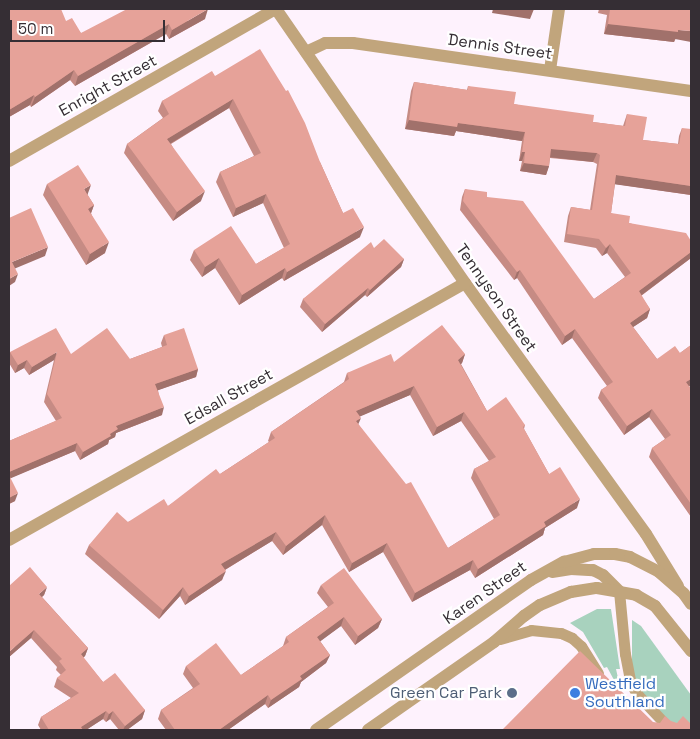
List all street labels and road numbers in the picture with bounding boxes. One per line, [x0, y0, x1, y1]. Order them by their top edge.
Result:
street label: Dennis Street [447, 30, 553, 64]
street label: Enright Street [56, 51, 160, 121]
street label: Tennyson Street [452, 240, 540, 356]
street label: Edsall Street [182, 365, 276, 429]
street label: Karen Street [440, 557, 530, 629]

